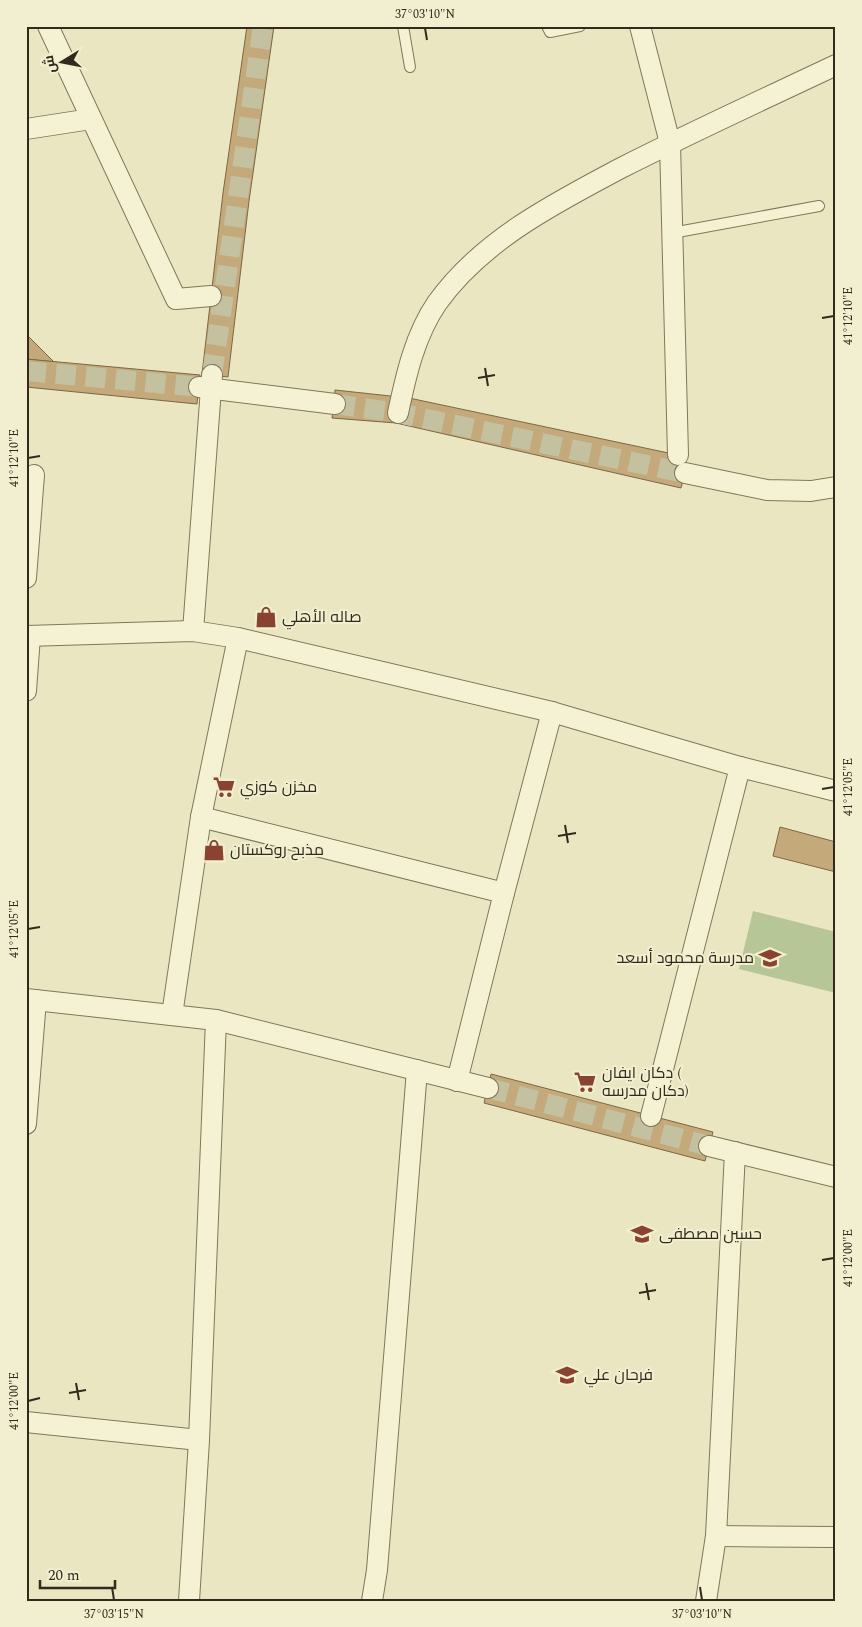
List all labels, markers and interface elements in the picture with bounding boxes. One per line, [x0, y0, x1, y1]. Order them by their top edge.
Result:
text: 37°03'10"N [395, 5, 455, 24]
north arrow [38, 38, 88, 88]
text: ش [38, 53, 62, 75]
text: 41°12'10"E [839, 287, 858, 345]
text: 41°12'10"E [5, 429, 24, 487]
shop icon: صاله الأهلي [253, 604, 279, 630]
place label: صاله الأهلي [282, 605, 362, 630]
text: 41°12'05"E [839, 758, 858, 816]
supermarket icon: مخزن كوزي [211, 774, 237, 800]
place label: مخزن كوزي [240, 775, 317, 800]
shop icon: مذبح روكستان [201, 837, 227, 863]
place label: مذبح روكستان [230, 838, 324, 862]
text: 41°12'05"E [5, 900, 24, 958]
school or university icon: مدرسة محمود أسعد [757, 945, 783, 971]
place label: مدرسة محمود أسعد [617, 946, 754, 970]
place label: دكان ايفان ( دكان مدرسه) [602, 1061, 689, 1103]
supermarket icon: دكان ايفان ( دكان مدرسه) [572, 1069, 598, 1095]
school or university icon: حسين مصطفى [629, 1221, 655, 1247]
place label: حسين مصطفى [659, 1222, 762, 1246]
text: 41°12'00"E [839, 1229, 858, 1287]
school or university icon: فرحان علي [554, 1362, 580, 1388]
place label: فرحان علي [584, 1363, 653, 1388]
text: 41°12'00"E [5, 1372, 24, 1430]
scale bar [40, 1557, 115, 1589]
text: 20 m [48, 1564, 80, 1587]
text: 37°03'15"N [84, 1605, 144, 1624]
text: 37°03'10"N [672, 1605, 732, 1624]

